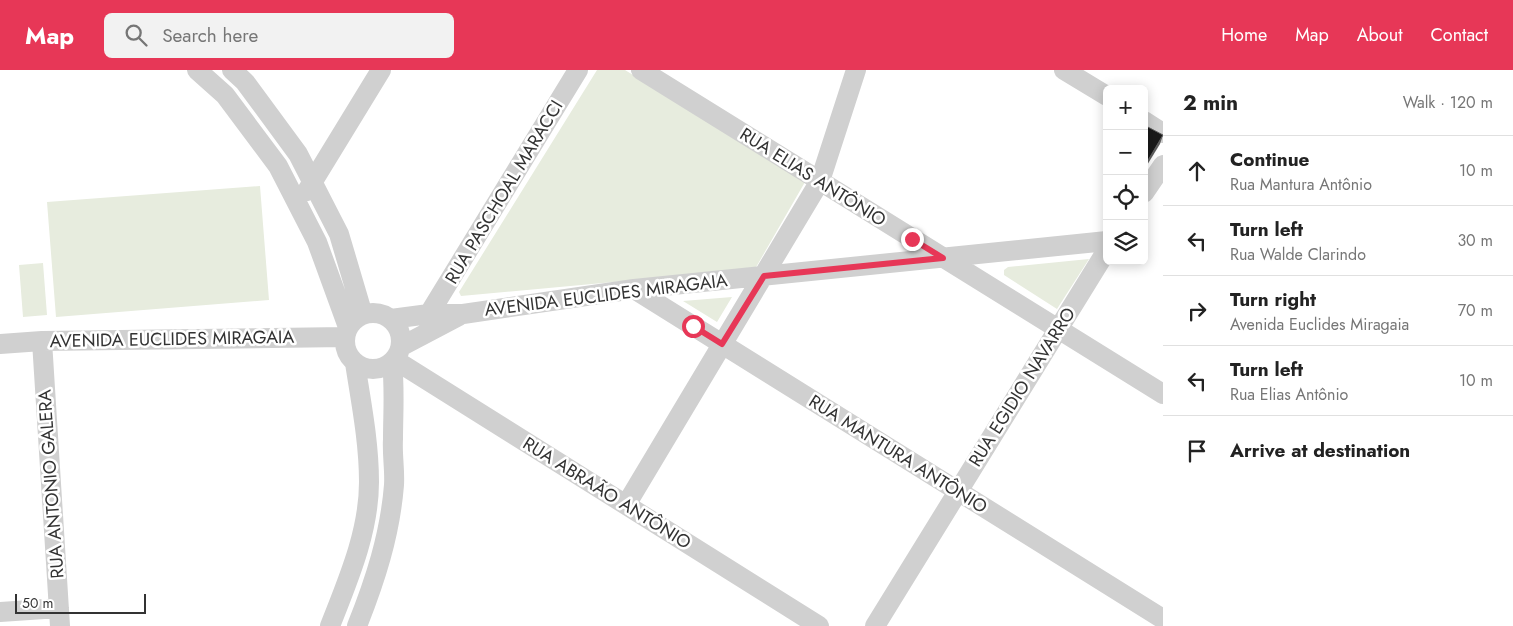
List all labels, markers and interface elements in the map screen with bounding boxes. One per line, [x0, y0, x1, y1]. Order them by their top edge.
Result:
search box [104, 13, 454, 58]
text: Map [25, 18, 74, 53]
icon: search [122, 21, 150, 49]
text: Search here [162, 22, 258, 49]
text: Home [1221, 22, 1267, 48]
text: Map [1295, 22, 1329, 48]
text: About [1357, 22, 1402, 48]
text: Contact [1430, 22, 1488, 48]
map controls [1103, 85, 1148, 265]
button: + [1103, 85, 1148, 130]
text: 2 min [1183, 88, 1238, 118]
text: Walk · 120 m [1403, 91, 1493, 114]
street label: RUA PASCHOAL MARACCI [439, 95, 569, 289]
street label: RUA ELIAS ANTÔNIO [735, 121, 891, 233]
button: − [1103, 130, 1148, 175]
text: Continue [1230, 146, 1309, 173]
icon: ahead [1183, 157, 1211, 185]
text: 10 m [1459, 159, 1493, 182]
text: Rua Mantura Antônio [1230, 173, 1372, 196]
button: locate [1103, 175, 1148, 220]
text: Turn left [1230, 216, 1303, 243]
button: layers [1103, 220, 1148, 265]
icon: left [1183, 227, 1211, 255]
route end [901, 228, 924, 251]
text: 30 m [1457, 229, 1493, 252]
text: Rua Walde Clarindo [1230, 243, 1366, 266]
street label: AVENIDA EUCLIDES MIRAGAIA [483, 267, 729, 323]
text: Turn right [1230, 286, 1316, 313]
icon: right [1183, 297, 1211, 325]
text: 70 m [1458, 299, 1493, 322]
street label: RUA EGIDIO NAVARRO [962, 302, 1082, 472]
text: Avenida Euclides Miragaia [1230, 313, 1409, 336]
route start [682, 315, 705, 338]
street label: AVENIDA EUCLIDES MIRAGAIA [49, 324, 295, 354]
text: Turn left [1230, 356, 1303, 383]
icon: left [1183, 367, 1211, 395]
text: 10 m [1459, 369, 1493, 392]
text: Rua Elias Antônio [1230, 383, 1348, 406]
street label: RUA MANTURA ANTÔNIO [804, 388, 992, 520]
street label: RUA ANTONIO GALERA [31, 389, 71, 579]
street label: RUA ABRAÃO ANTÔNIO [518, 431, 696, 555]
icon: arrive [1183, 437, 1211, 465]
text: Arrive at destination [1230, 437, 1410, 464]
scale bar [15, 591, 146, 614]
text: 50 m [22, 593, 53, 613]

